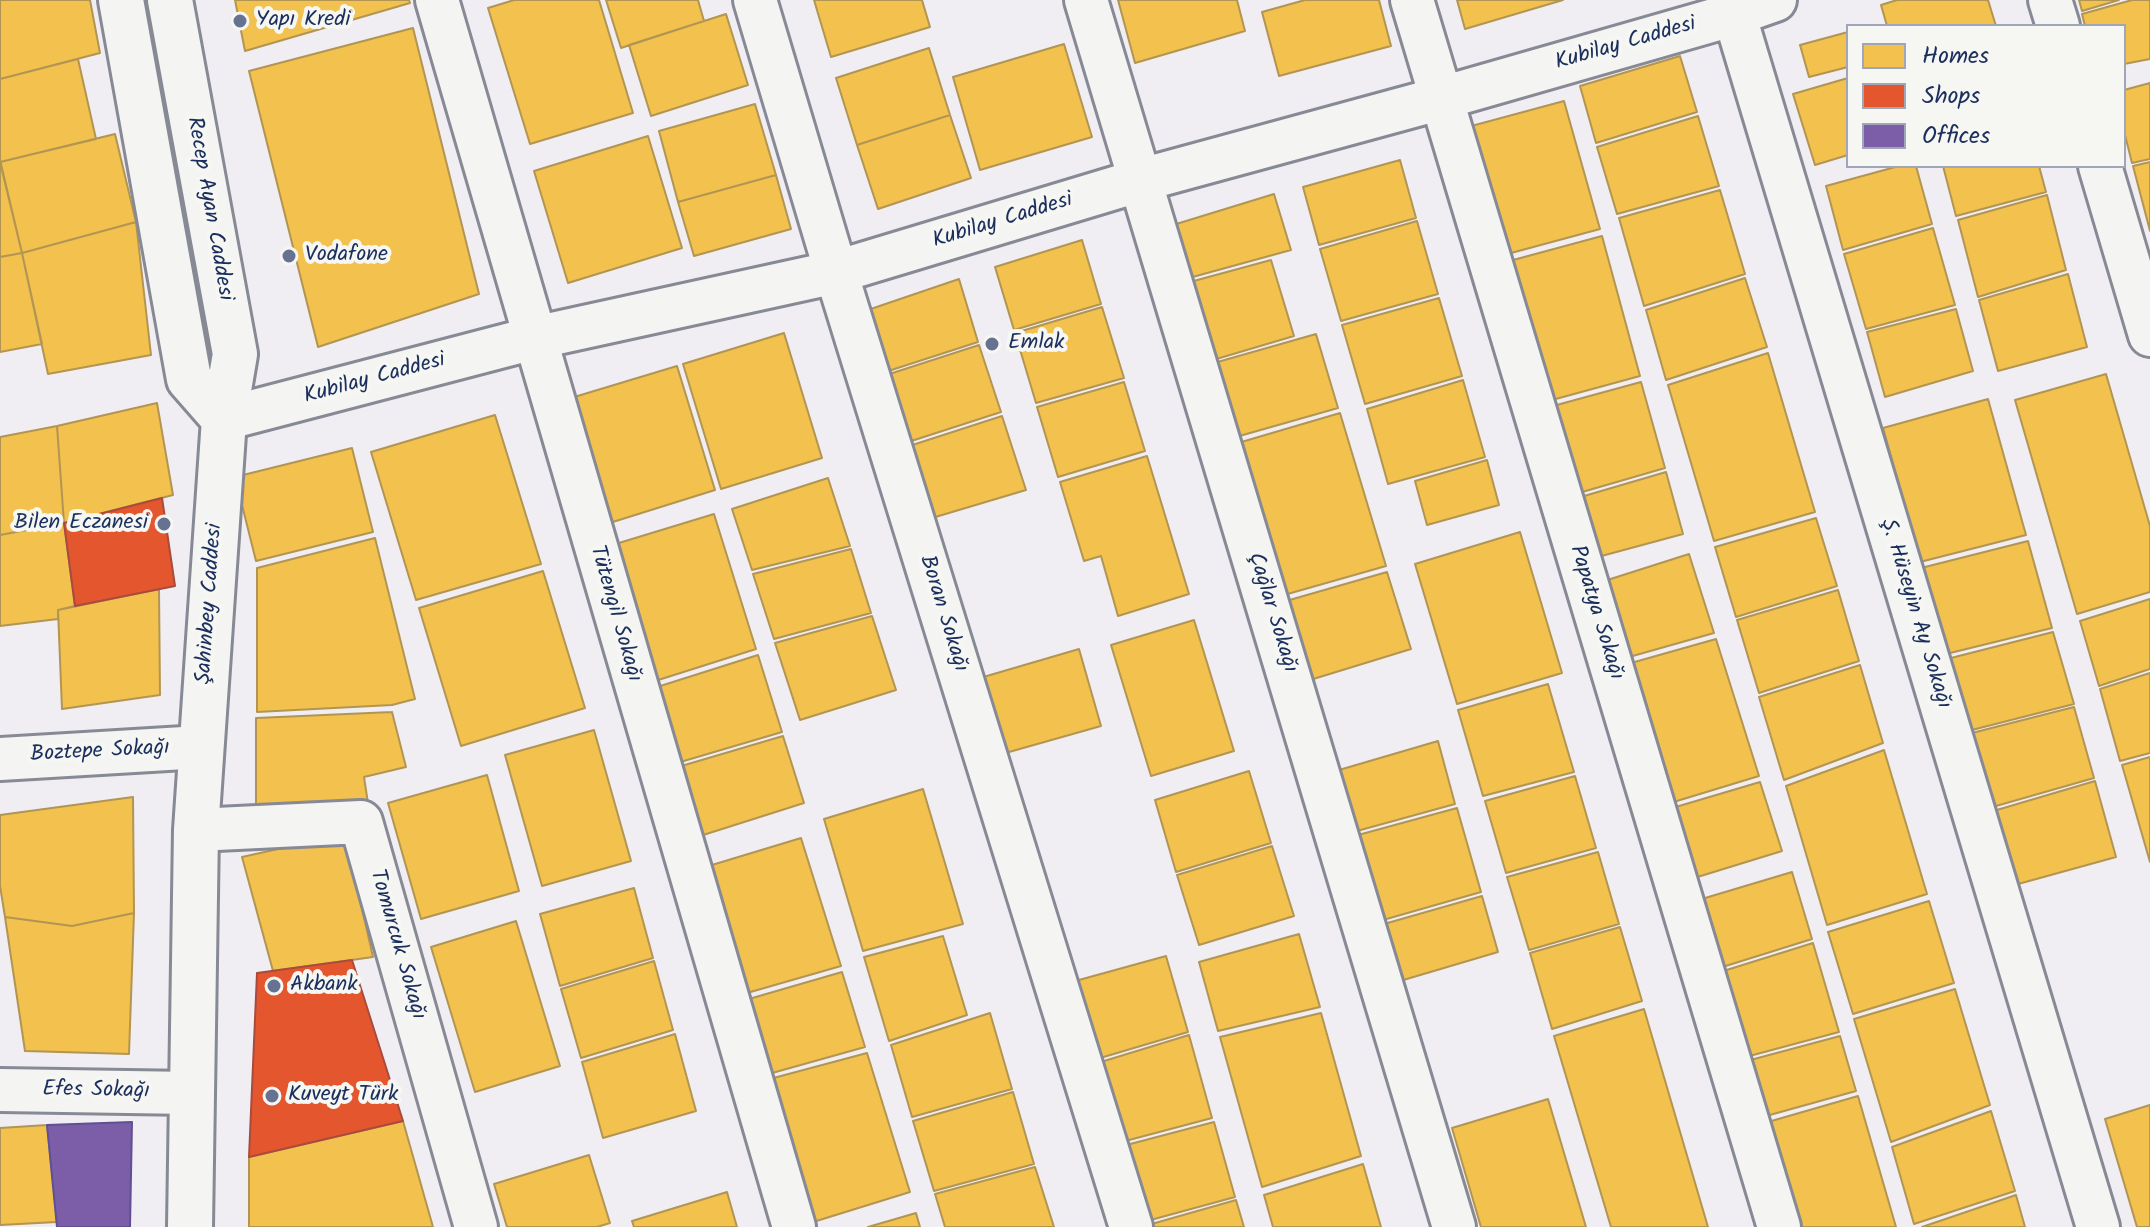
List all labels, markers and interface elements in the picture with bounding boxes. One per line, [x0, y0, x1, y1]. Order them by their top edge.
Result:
place label: Yapı Kredi [256, 8, 350, 34]
marker: Yapı Kredi [231, 12, 249, 30]
street label: Kubilay Caddesi [1553, 12, 1699, 78]
legend [1846, 24, 2126, 168]
text: Homes [1922, 37, 1989, 76]
text: Shops [1922, 77, 1980, 116]
street label: Recep Ayan Caddesi [179, 115, 237, 303]
text: Offices [1922, 117, 1990, 156]
street label: Kubilay Caddesi [930, 188, 1076, 256]
place label: Vodafone [305, 243, 388, 269]
marker: Vodafone [280, 247, 298, 265]
place label: Emlak [1008, 331, 1064, 357]
marker: Emlak [983, 335, 1001, 353]
street label: Kubilay Caddesi [301, 348, 449, 412]
place label: Bilen Eczanesi [14, 511, 148, 537]
marker: Bilen Eczanesi [155, 515, 173, 533]
street label: Ş. Hüseyin Ay Sokağı [1873, 516, 1955, 712]
street label: Şahinbey Caddesi [192, 523, 230, 685]
street label: Papatya Sokağı [1562, 542, 1628, 684]
street label: Tütengil Sokağı [582, 543, 646, 685]
street label: Çağlar Sokağı [1240, 550, 1302, 676]
street label: Boran Sokağı [912, 553, 972, 675]
street label: Boztepe Sokağı [30, 736, 170, 770]
street label: Tomurcuk Sokağı [362, 867, 430, 1023]
place label: Akbank [290, 973, 358, 999]
marker: Akbank [265, 977, 283, 995]
street label: Efes Sokağı [42, 1078, 150, 1106]
place label: Kuveyt Türk [288, 1083, 398, 1109]
marker: Kuveyt Türk [263, 1087, 281, 1105]

